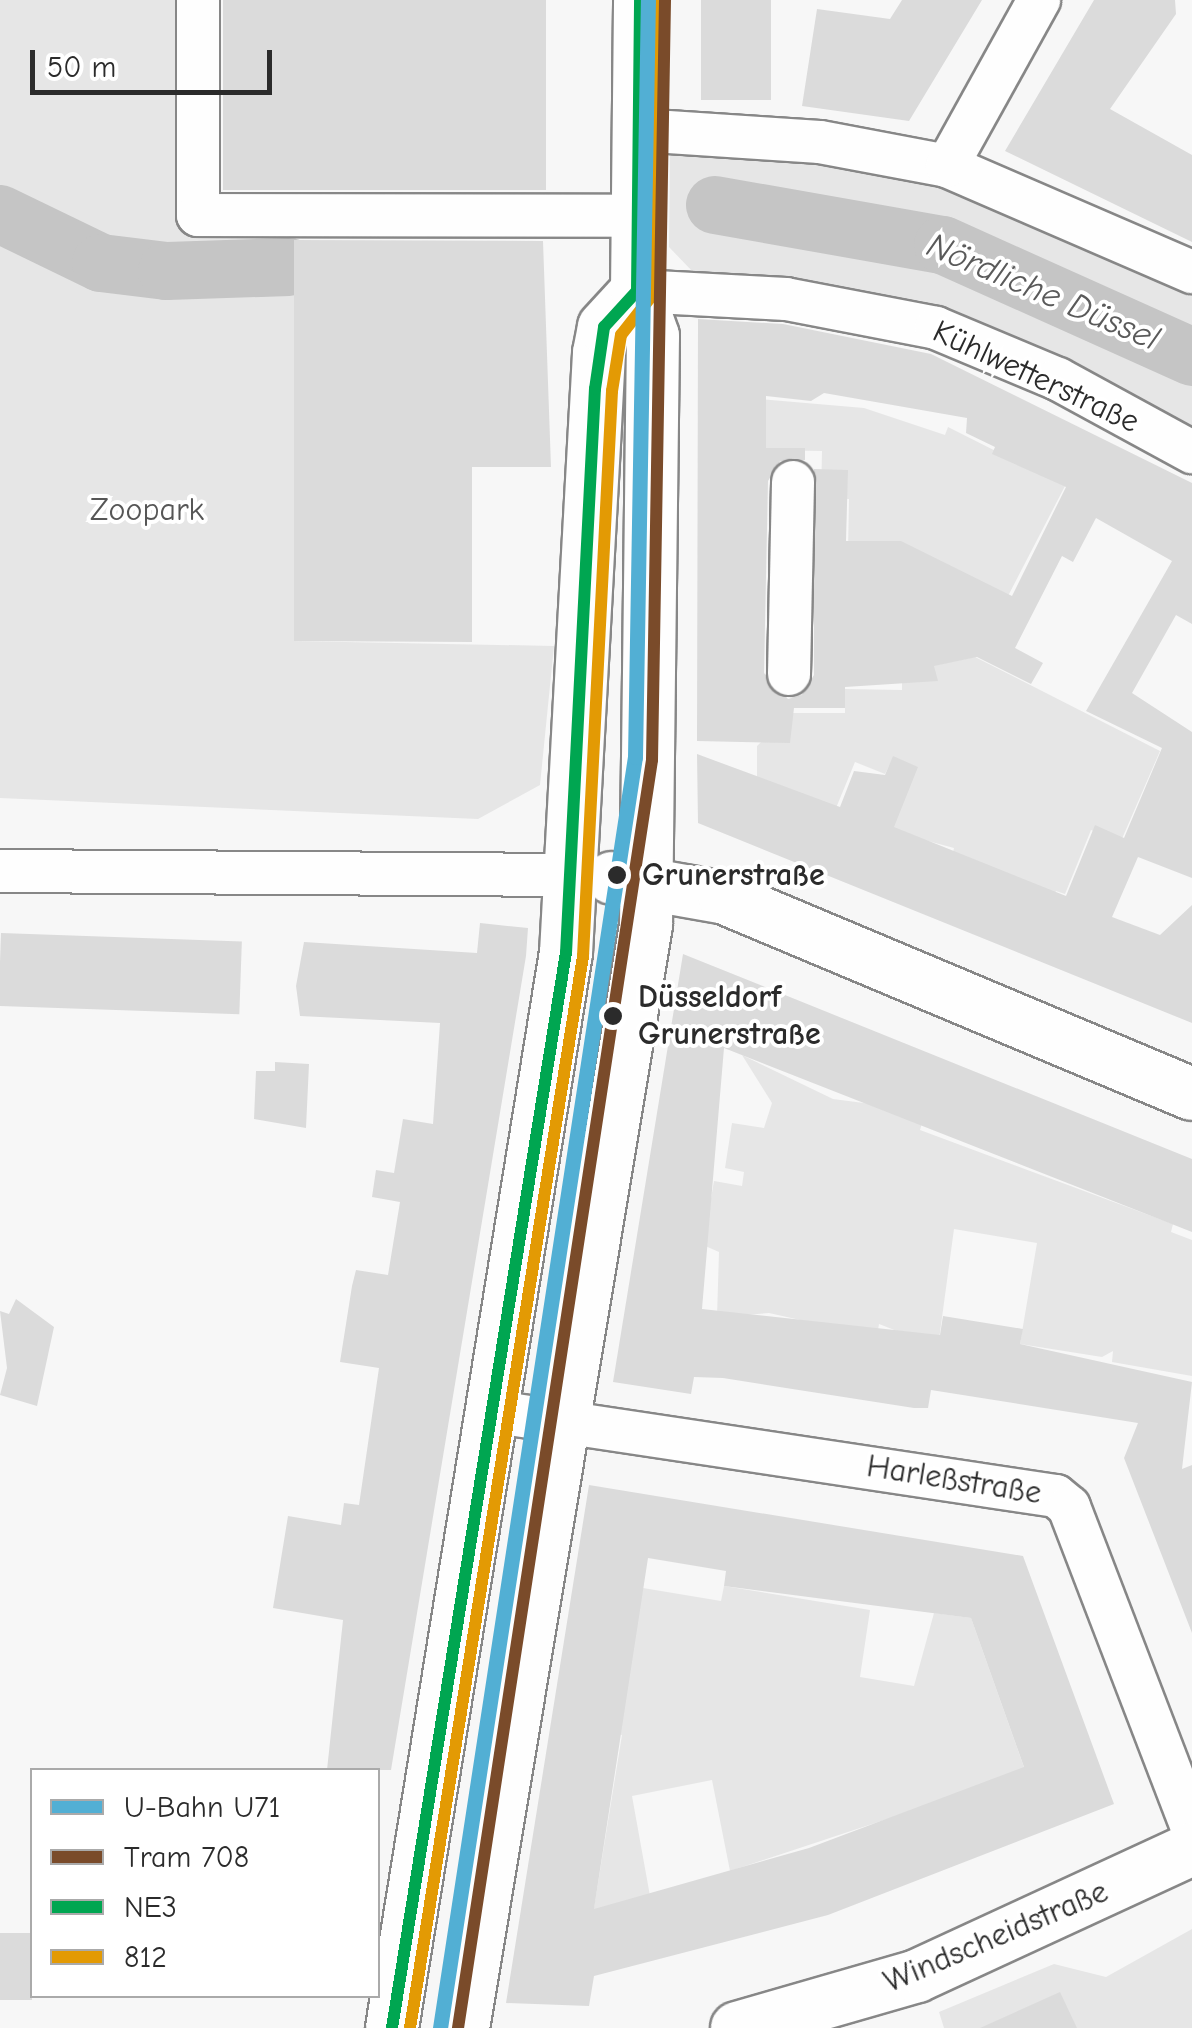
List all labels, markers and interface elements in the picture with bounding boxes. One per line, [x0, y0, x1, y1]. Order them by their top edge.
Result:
scale bar [35, 30, 278, 92]
text: 50 m [47, 50, 116, 85]
water label: Nördliche Düssel [921, 224, 1165, 360]
street label: Kühlwetterstraße [927, 312, 1145, 442]
park label: Zoopark [90, 491, 204, 529]
place label: Grunerstraße [642, 856, 825, 894]
marker: Grunerstraße [601, 859, 633, 891]
place label: Düsseldorf Grunerstraße [638, 979, 821, 1054]
marker: Düsseldorf Grunerstraße [597, 1000, 629, 1032]
street label: Harleßstraße [864, 1447, 1044, 1513]
legend [30, 1768, 380, 1998]
text: U-Bahn U71 [124, 1790, 280, 1825]
text: Tram 708 [124, 1840, 249, 1875]
street label: Windscheidstraße [878, 1873, 1114, 2001]
text: NE3 [124, 1890, 177, 1925]
text: 812 [124, 1940, 167, 1975]

